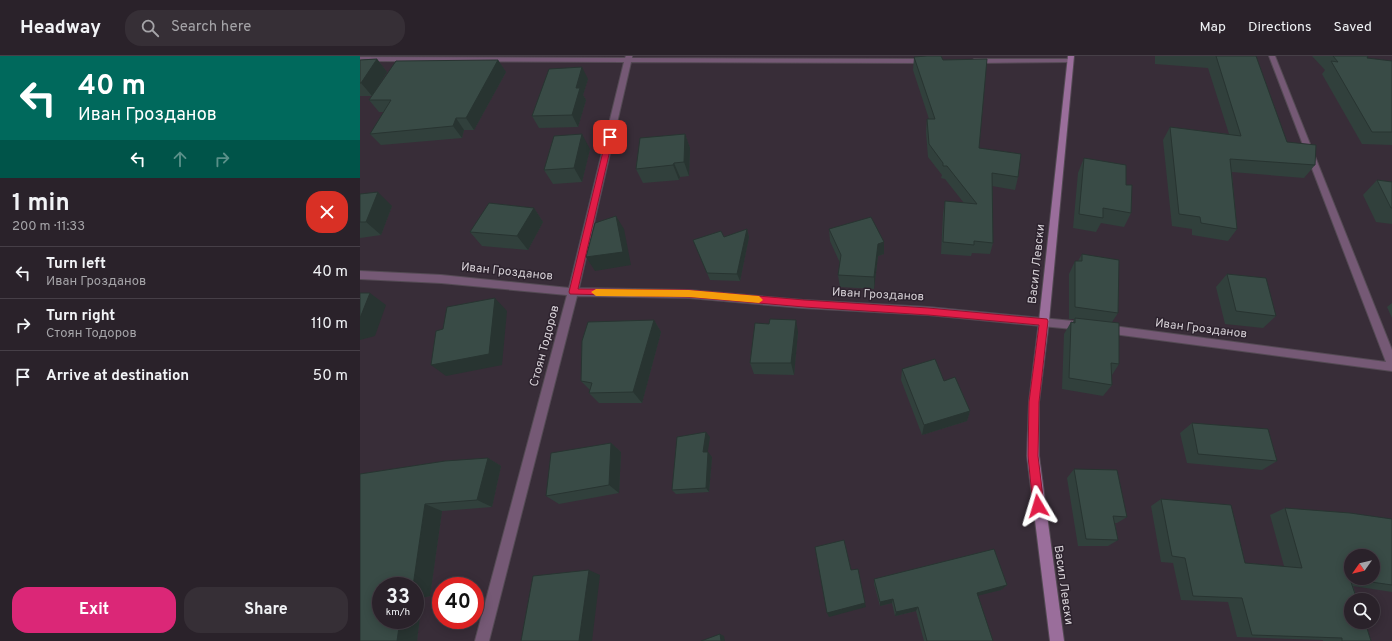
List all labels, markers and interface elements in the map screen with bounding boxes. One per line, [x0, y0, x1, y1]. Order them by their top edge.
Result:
search box [125, 10, 405, 46]
text: Headway [20, 16, 101, 40]
icon: search [139, 17, 161, 39]
text: Search here [171, 18, 251, 37]
text: Map [1200, 19, 1226, 36]
text: Directions [1248, 19, 1312, 36]
text: Saved [1334, 19, 1372, 36]
text: 40 m [78, 69, 146, 105]
icon: left [12, 72, 64, 124]
text: Иван Грозданов [78, 104, 217, 127]
pin [593, 120, 627, 154]
icon: arrive [599, 126, 621, 148]
icon: left [127, 148, 149, 170]
icon: ahead [169, 148, 191, 170]
icon: right [211, 148, 233, 170]
text: 1 min [12, 189, 70, 219]
button: close [306, 191, 348, 233]
text: 200 m · 11:33 [12, 219, 85, 235]
street label: Васил Левски [1025, 223, 1049, 305]
text: Turn left [46, 255, 106, 274]
street label: Иван Грозданов [460, 259, 554, 285]
icon: left [12, 262, 34, 284]
text: 40 m [313, 263, 348, 282]
text: Иван Грозданов [46, 274, 146, 290]
street label: Иван Грозданов [831, 285, 925, 305]
street label: Стоян Тодоров [526, 303, 564, 389]
text: Turn right [46, 307, 115, 326]
icon: right [12, 314, 34, 336]
text: 110 m [311, 315, 348, 334]
street label: Иван Грозданов [1154, 315, 1248, 343]
text: Стоян Тодоров [46, 326, 137, 342]
icon: arrive [12, 366, 34, 388]
text: Arrive at destination [46, 367, 189, 386]
text: 50 m [313, 367, 348, 386]
position arrow [1017, 485, 1059, 527]
street label: Васил Левски [1049, 544, 1077, 626]
north arrow [1344, 549, 1380, 585]
map controls [1344, 549, 1380, 629]
speed limit sign: 40 [432, 577, 484, 629]
text: 33 [386, 585, 410, 611]
button: Exit [12, 587, 176, 633]
button: Share [184, 587, 348, 633]
button: search [1344, 593, 1380, 629]
text: km/h [386, 606, 410, 619]

